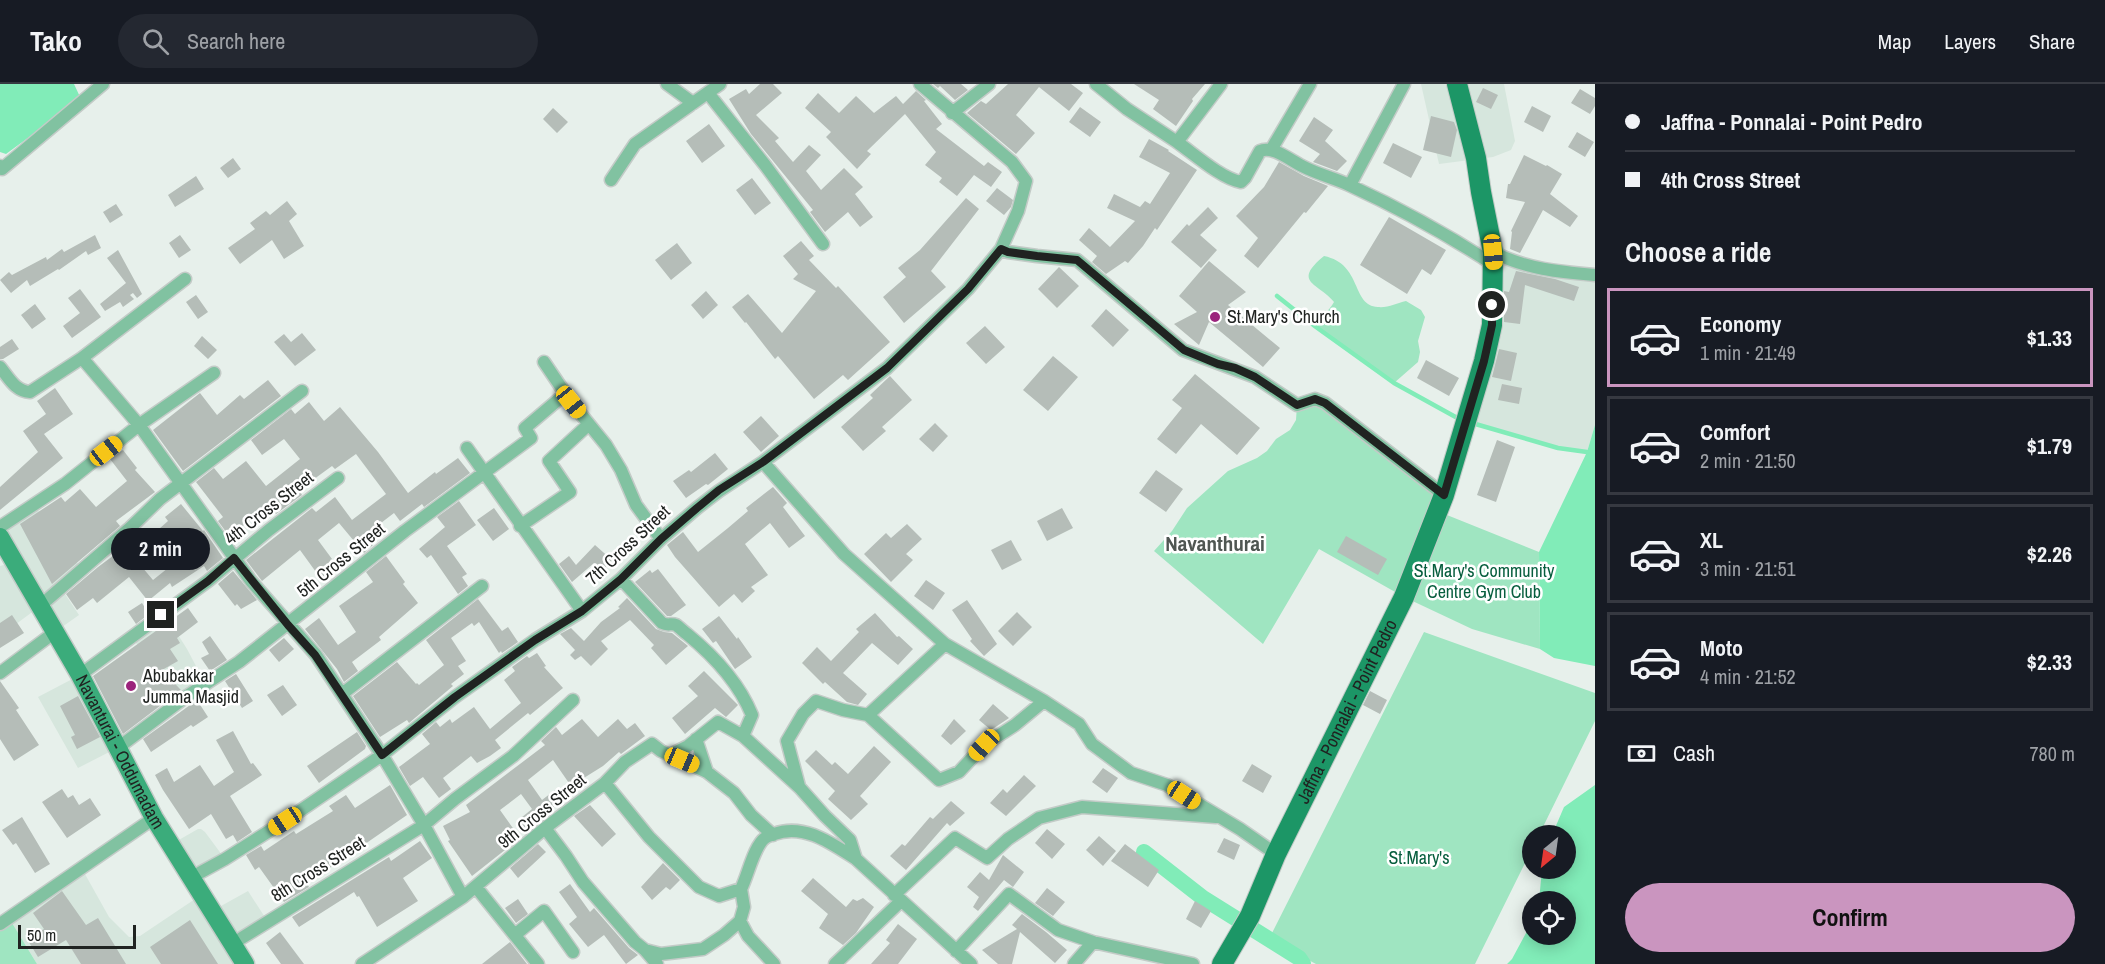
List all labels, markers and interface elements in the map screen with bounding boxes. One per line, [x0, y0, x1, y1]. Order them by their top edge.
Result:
search box [118, 14, 538, 68]
text: Tako [30, 22, 82, 60]
icon: search [139, 25, 172, 58]
text: Search here [187, 26, 285, 56]
text: Map [1878, 27, 1911, 56]
text: Layers [1944, 27, 1996, 56]
text: Share [2029, 27, 2075, 56]
text: Jaffna - Ponnalai - Point Pedro [1661, 107, 1923, 137]
text: 4th Cross Street [1661, 165, 1800, 195]
car [1482, 233, 1504, 271]
text: Choose a ride [1625, 234, 1771, 270]
route start [1478, 291, 1505, 318]
place label: St.Mary's Church [1227, 304, 1340, 329]
text: Economy [1700, 309, 1781, 339]
marker: St.Mary's Church [1208, 310, 1222, 324]
icon: car [1628, 311, 1682, 365]
text: $1.33 [2027, 323, 2072, 353]
text: 1 min · 21:49 [1700, 339, 1796, 366]
car [553, 382, 589, 422]
text: Comfort [1700, 417, 1770, 447]
icon: car [1628, 419, 1682, 473]
text: $1.79 [2027, 431, 2072, 461]
car [86, 433, 126, 469]
text: 2 min · 21:50 [1700, 447, 1796, 474]
street label: 4th Cross Street [219, 465, 318, 550]
street label: 7th Cross Street [580, 499, 675, 590]
street label: 5th Cross Street [291, 516, 390, 603]
text: XL [1700, 525, 1723, 555]
icon: car [1628, 527, 1682, 581]
callout: 2 min [112, 528, 210, 570]
district label: Navanthurai [1165, 529, 1265, 558]
text: 2 min [139, 535, 182, 562]
text: $2.26 [2027, 539, 2072, 569]
text: 3 min · 21:51 [1700, 555, 1796, 582]
park label: St.Mary's Community Centre Gym Club [1414, 558, 1555, 604]
route end [147, 601, 174, 628]
street label: Jaffna - Ponnalai - Point Pedro [1290, 615, 1403, 808]
text: Moto [1700, 633, 1743, 663]
icon: car [1628, 635, 1682, 689]
text: $2.33 [2027, 647, 2072, 677]
place label: Abubakkar Jumma Masjid [142, 663, 239, 709]
text: 4 min · 21:52 [1700, 663, 1796, 690]
street label: Navanturai - Oddumadam [70, 670, 171, 834]
marker: Abubakkar Jumma Masjid [124, 679, 138, 693]
car [965, 726, 1003, 764]
icon: cash [1625, 737, 1658, 770]
text: Cash [1673, 738, 1715, 768]
text: 780 m [2029, 740, 2075, 767]
car [662, 745, 702, 775]
street label: 9th Cross Street [492, 767, 591, 854]
car [1164, 778, 1204, 812]
car [265, 804, 305, 838]
north arrow [1522, 825, 1576, 879]
map controls [1522, 825, 1576, 945]
street label: 8th Cross Street [266, 830, 370, 907]
park label: St.Mary's [1388, 845, 1450, 870]
button: Confirm [1625, 883, 2075, 952]
button: locate [1522, 891, 1576, 945]
scale bar [18, 922, 136, 950]
text: 50 m [27, 924, 56, 946]

